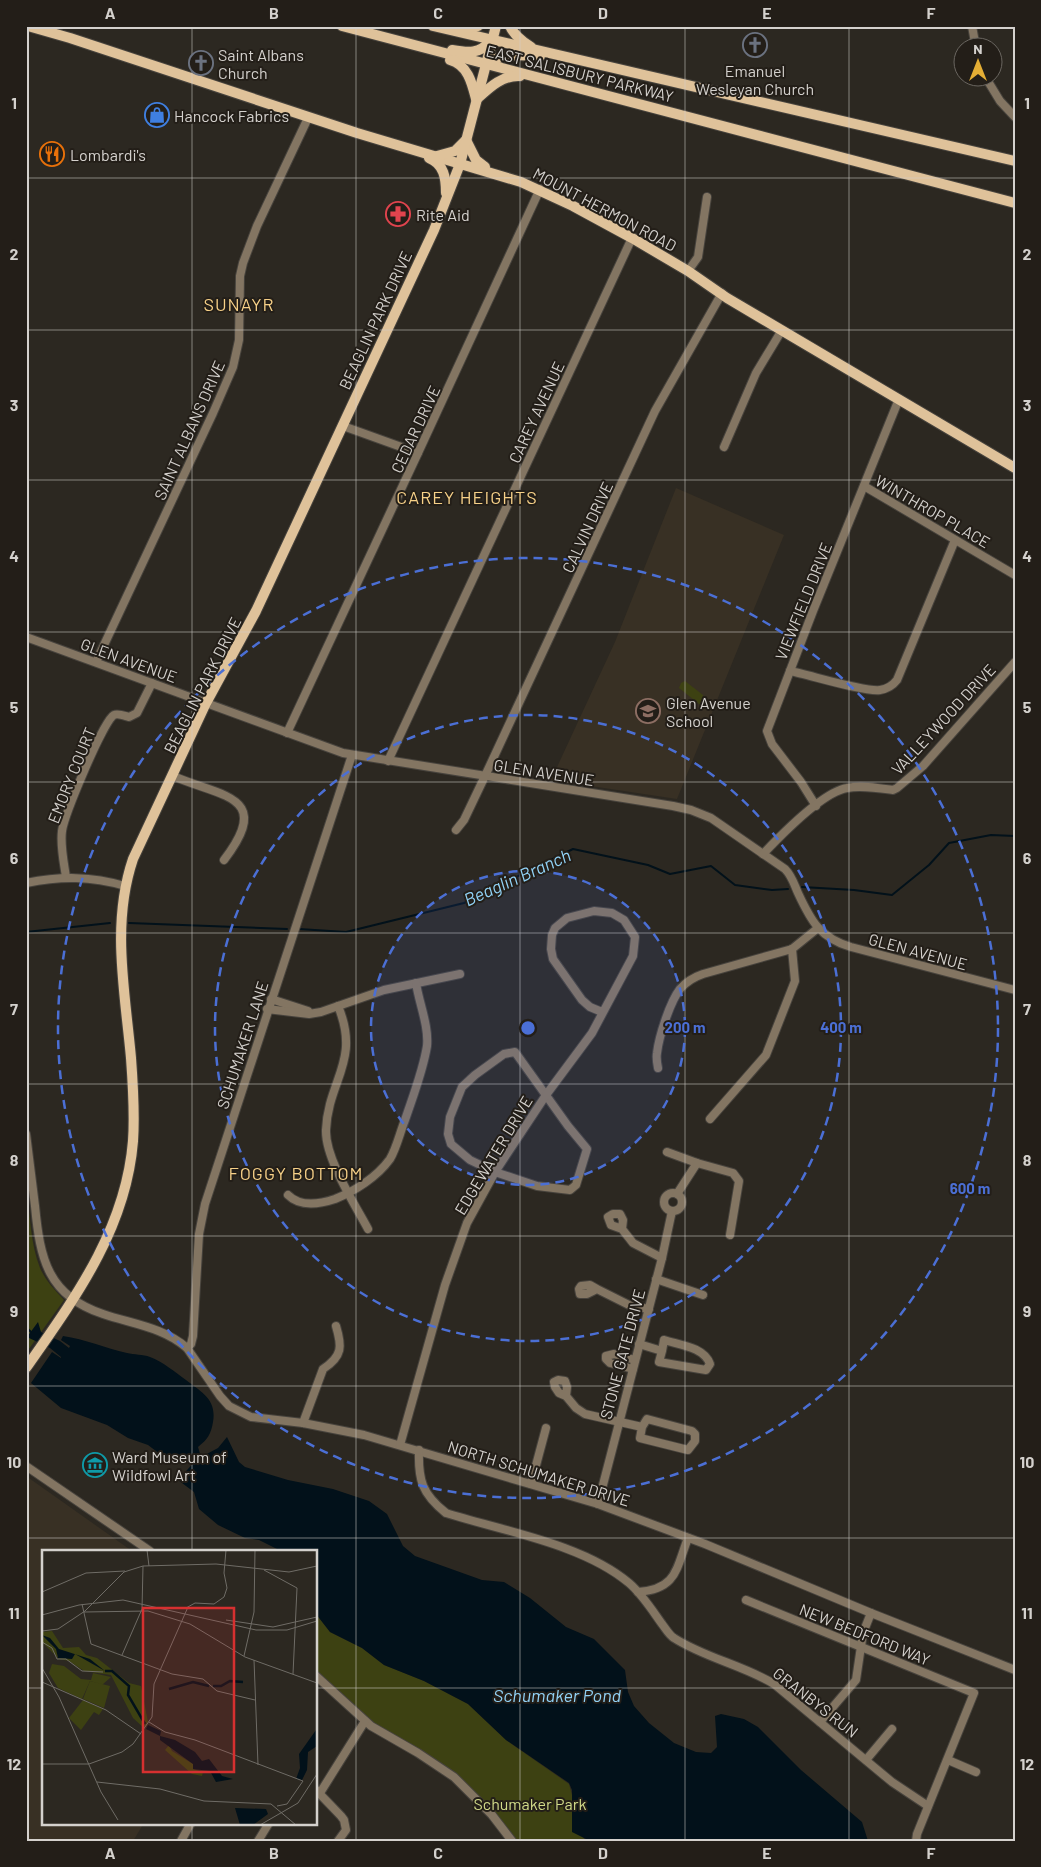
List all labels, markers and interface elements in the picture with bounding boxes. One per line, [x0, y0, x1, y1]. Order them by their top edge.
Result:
text: A [105, 3, 116, 22]
text: B [269, 3, 279, 22]
text: C [433, 3, 443, 22]
text: D [598, 3, 608, 22]
text: E [762, 3, 772, 22]
text: F [927, 3, 936, 22]
church icon: Emanuel Wesleyan Church [742, 32, 768, 58]
north arrow [954, 38, 1004, 88]
street label: EAST SALISBURY PARKWAY [484, 40, 676, 106]
text: N [973, 40, 983, 57]
place label: Saint Albans Church [218, 45, 304, 82]
church icon: Saint Albans Church [188, 50, 214, 76]
place label: Emanuel Wesleyan Church [696, 61, 814, 98]
text: 1 [11, 93, 17, 112]
text: 1 [1024, 93, 1030, 112]
shop icon: Hancock Fabrics [144, 102, 170, 128]
place label: Hancock Fabrics [174, 106, 289, 125]
restaurant icon: Lombardi's [39, 141, 65, 167]
place label: Lombardi's [70, 145, 146, 164]
street label: MOUNT HERMON ROAD [530, 163, 680, 255]
pharmacy icon: Rite Aid [385, 201, 411, 227]
place label: Rite Aid [416, 205, 470, 224]
text: 2 [10, 244, 19, 263]
text: 2 [1023, 244, 1032, 263]
street label: BEAGLIN PARK DRIVE [335, 248, 415, 392]
district label: SUNAYR [203, 293, 275, 315]
street label: SAINT ALBANS DRIVE [150, 357, 228, 503]
street label: CAREY AVENUE [504, 358, 568, 466]
street label: CEDAR DRIVE [386, 382, 444, 476]
text: 3 [10, 395, 18, 414]
text: 3 [1023, 395, 1031, 414]
street label: WINTHROP PLACE [872, 470, 994, 552]
street label: CALVIN DRIVE [558, 478, 616, 576]
district label: CAREY HEIGHTS [396, 486, 538, 508]
street label: VIEWFIELD DRIVE [771, 539, 835, 663]
text: 4 [9, 546, 19, 565]
text: 4 [1022, 546, 1032, 565]
street label: BEAGLIN PARK DRIVE [159, 614, 245, 756]
street label: GLEN AVENUE [78, 634, 180, 686]
street label: VALLEYWOOD DRIVE [887, 660, 999, 778]
place label: Glen Avenue School [666, 693, 751, 730]
text: 5 [10, 697, 19, 716]
text: 5 [1023, 697, 1032, 716]
school or university icon: Glen Avenue School [635, 698, 661, 724]
street label: EMORY COURT [43, 724, 99, 826]
street label: GLEN AVENUE [492, 755, 596, 789]
water label: Beaglin Branch [460, 844, 574, 910]
text: 6 [10, 848, 19, 867]
text: 6 [1023, 848, 1032, 867]
street label: GLEN AVENUE [867, 929, 969, 973]
street label: SCHUMAKER LANE [212, 979, 272, 1111]
text: 7 [10, 999, 18, 1018]
text: 7 [1023, 999, 1031, 1018]
text: 200 m [664, 1018, 706, 1036]
text: 400 m [820, 1018, 862, 1036]
centre of rings [519, 1019, 537, 1037]
street label: EDGEWATER DRIVE [450, 1092, 536, 1218]
text: 8 [10, 1150, 19, 1169]
text: 8 [1023, 1150, 1032, 1169]
district label: FOGGY BOTTOM [229, 1162, 364, 1184]
text: 600 m [950, 1179, 990, 1197]
street label: STONE GATE DRIVE [595, 1287, 649, 1421]
text: 9 [10, 1301, 18, 1320]
text: 9 [1023, 1301, 1031, 1320]
street label: NORTH SCHUMAKER DRIVE [446, 1436, 632, 1510]
place label: Ward Museum of Wildfowl Art [112, 1447, 227, 1484]
text: 10 [7, 1452, 21, 1471]
museum icon: Ward Museum of Wildfowl Art [82, 1452, 108, 1478]
text: 10 [1020, 1452, 1034, 1471]
inset map [42, 1550, 318, 1824]
street label: NEW BEDFORD WAY [797, 1599, 933, 1669]
text: 11 [8, 1603, 20, 1622]
text: 11 [1021, 1603, 1033, 1622]
street label: GRANBYS RUN [770, 1663, 862, 1741]
water label: Schumaker Pond [493, 1684, 621, 1706]
text: 12 [7, 1754, 21, 1773]
text: 12 [1020, 1754, 1034, 1773]
park label: Schumaker Park [474, 1794, 586, 1813]
text: A [105, 1843, 116, 1862]
text: B [269, 1843, 279, 1862]
text: C [433, 1843, 443, 1862]
text: D [598, 1843, 608, 1862]
text: E [762, 1843, 772, 1862]
text: F [927, 1843, 936, 1862]

